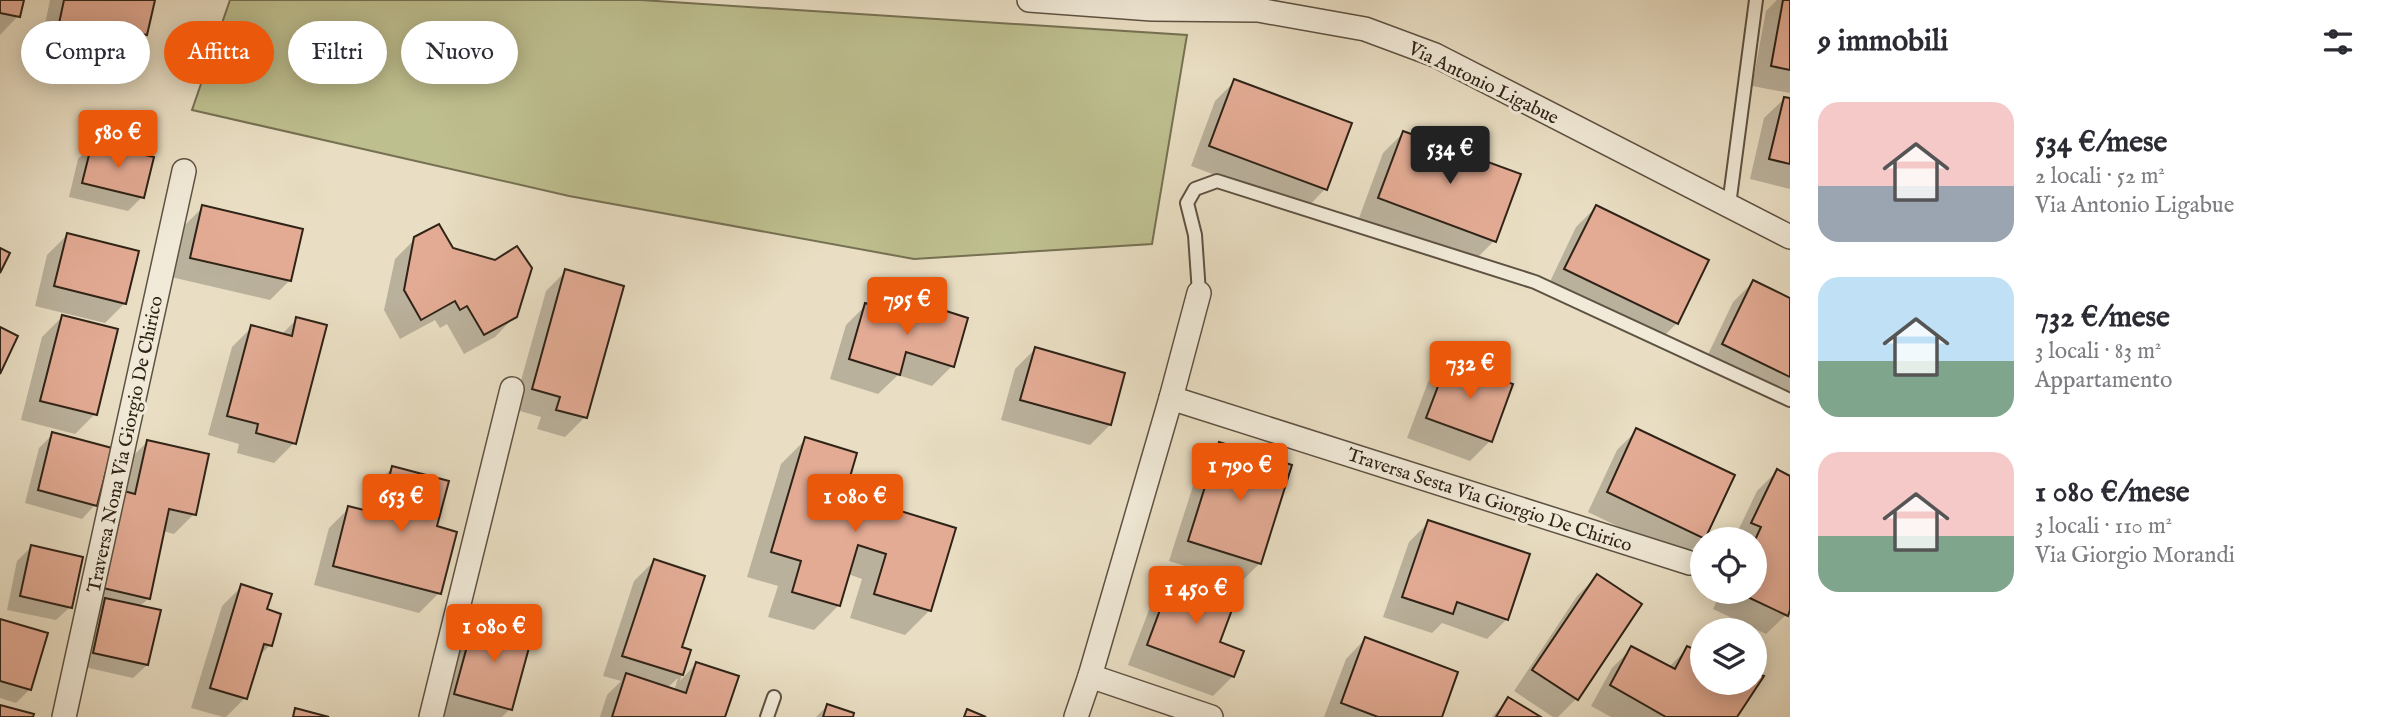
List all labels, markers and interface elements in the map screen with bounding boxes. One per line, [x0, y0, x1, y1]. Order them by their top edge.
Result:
chip: Compra [21, 21, 150, 84]
chip: Affitta [164, 21, 274, 84]
chip: Filtri [288, 21, 387, 84]
chip: Nuovo [401, 21, 518, 84]
text: 9 immobili [1818, 23, 1948, 61]
icon: filters [2319, 23, 2357, 61]
street label: Via Antonio Ligabue [1403, 36, 1563, 131]
pin: 580 € [69, 110, 167, 170]
text: 580 € [94, 118, 142, 147]
text: 534 €/mese [2035, 124, 2167, 162]
pin: 534 € [1401, 127, 1499, 186]
icon: home [1874, 130, 1958, 214]
text: 534 € [1427, 134, 1473, 163]
text: 2 locali · 52 m² [2035, 162, 2165, 191]
text: Via Antonio Ligabue [2035, 191, 2234, 220]
pin: 795 € [858, 278, 956, 337]
text: 795 € [883, 285, 931, 314]
street label: Traversa Nona Via Giorgio De Chirico [83, 294, 169, 595]
text: 732 €/mese [2035, 299, 2170, 337]
icon: home [1874, 305, 1958, 389]
text: 3 locali · 83 m² [2035, 337, 2161, 366]
pin: 732 € [1421, 342, 1519, 401]
text: 732 € [1446, 349, 1494, 378]
text: Appartamento [2035, 366, 2172, 395]
street label: Traversa Sesta Via Giorgio De Chirico [1344, 443, 1635, 558]
pin: 1 790 € [1175, 444, 1305, 503]
text: 1 790 € [1208, 451, 1272, 480]
text: 1 080 €/mese [2035, 474, 2189, 512]
pin: 653 € [352, 475, 450, 534]
pin: 1 080 € [790, 475, 920, 534]
icon: home [1874, 480, 1958, 564]
text: 653 € [378, 482, 424, 511]
text: 1 080 € [823, 482, 887, 511]
text: 3 locali · 110 m² [2035, 512, 2172, 541]
map controls [1690, 527, 1767, 695]
button: locate [1690, 527, 1767, 604]
text: Via Giorgio Morandi [2035, 541, 2235, 570]
pin: 1 450 € [1131, 566, 1261, 626]
text: 1 450 € [1165, 574, 1227, 603]
pin: 1 080 € [429, 604, 559, 664]
text: 1 080 € [462, 612, 526, 641]
button: layers [1690, 618, 1767, 695]

